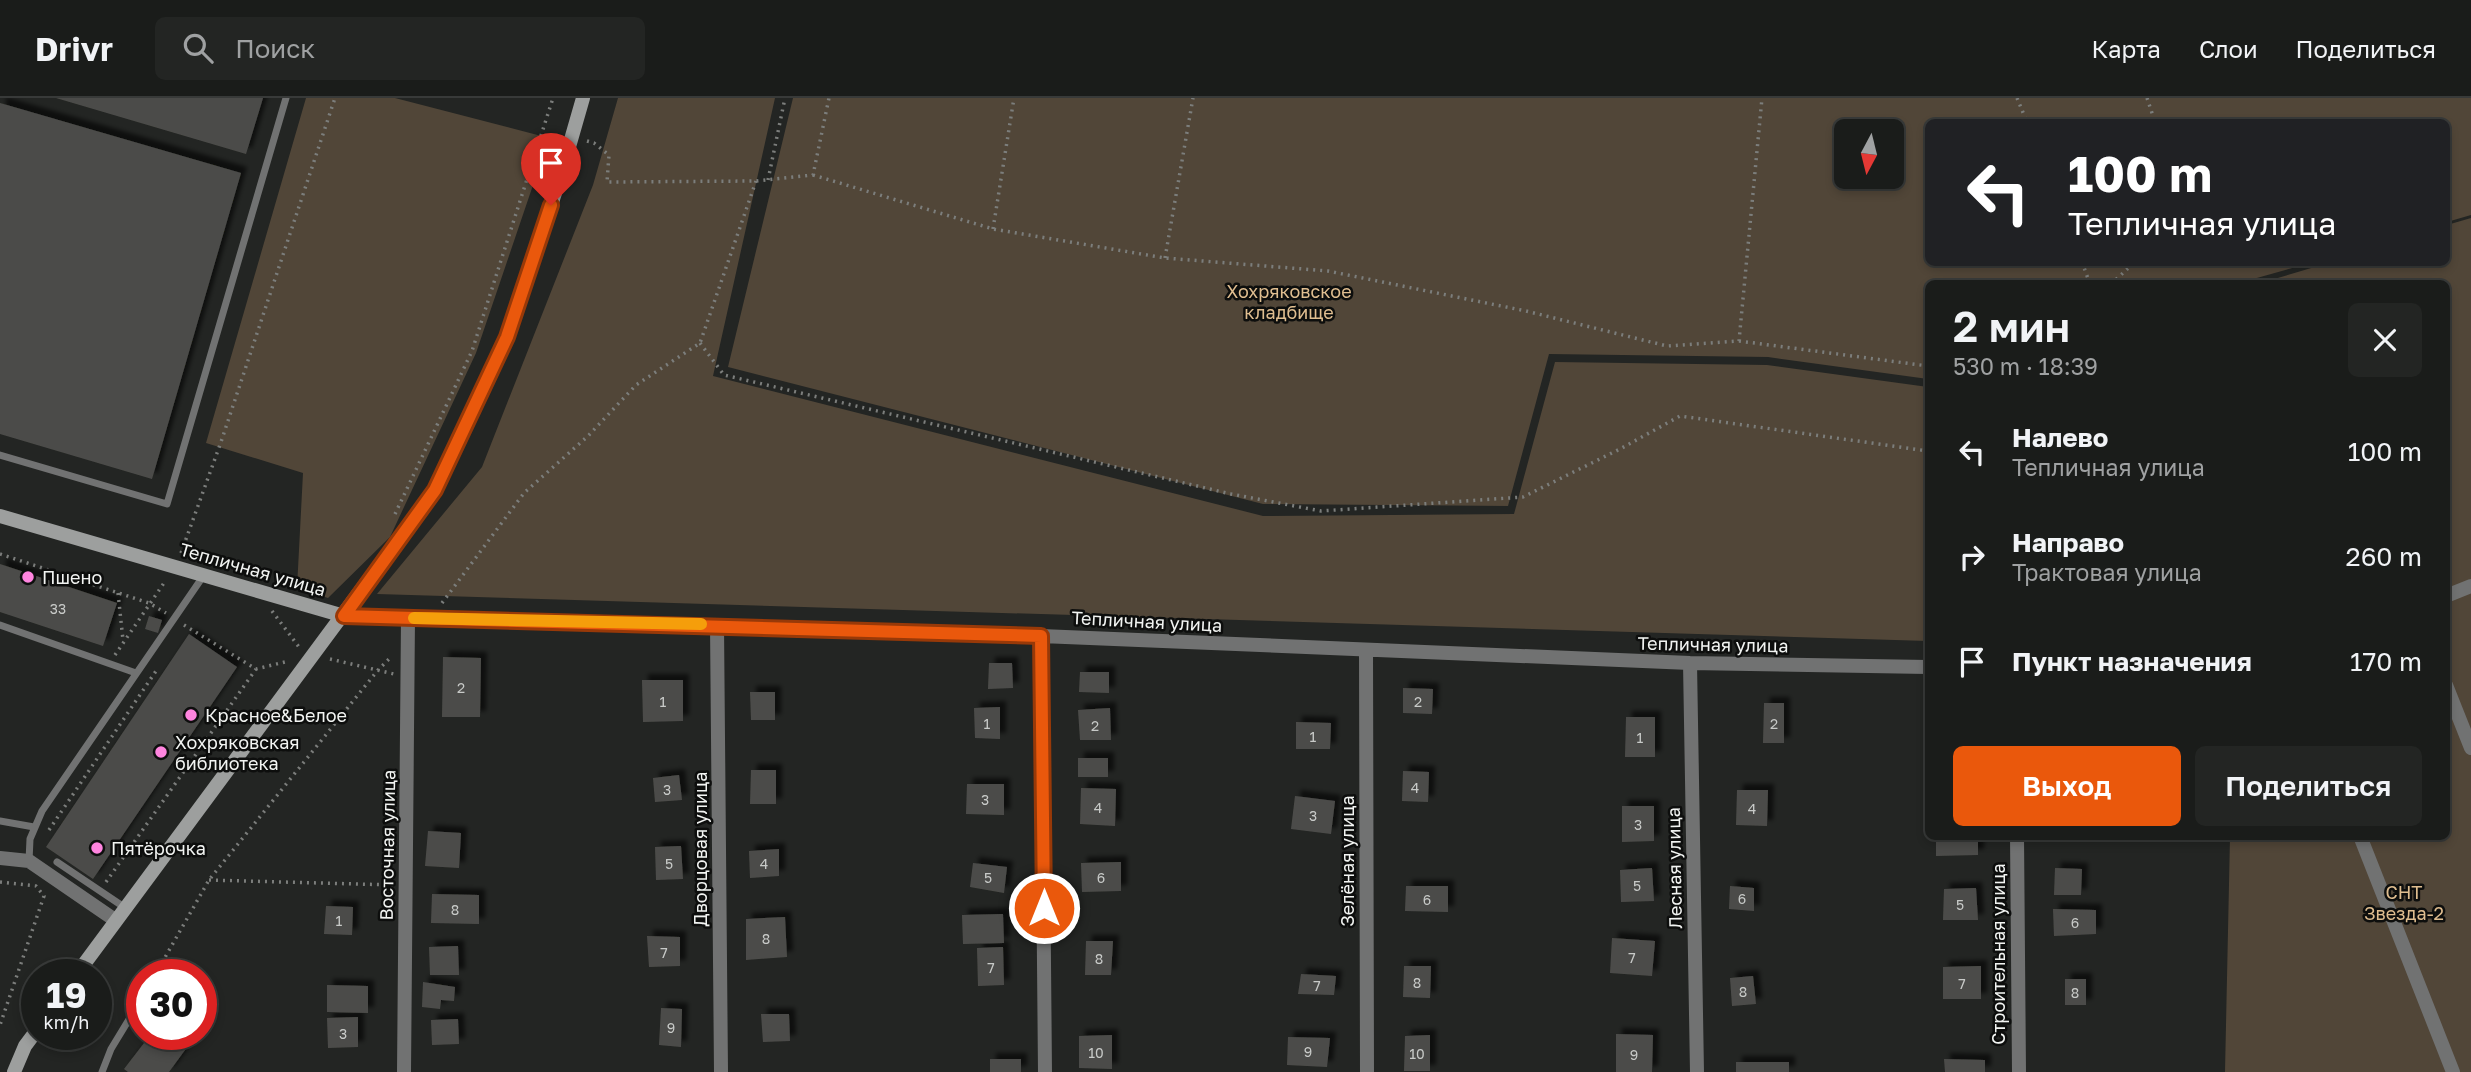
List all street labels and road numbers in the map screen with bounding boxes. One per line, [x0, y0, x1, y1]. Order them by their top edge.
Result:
street label: Тепличная улица [177, 538, 329, 600]
street label: Тепличная улица [1071, 606, 1223, 636]
street label: Тепличная улица [1637, 632, 1789, 656]
street label: Восточная улица [375, 769, 399, 921]
street label: Дворцовая улица [689, 772, 711, 926]
street label: Зелёная улица [1336, 795, 1358, 927]
street label: Лесная улица [1662, 807, 1686, 929]
street label: Строительная улица [1987, 863, 2009, 1045]

